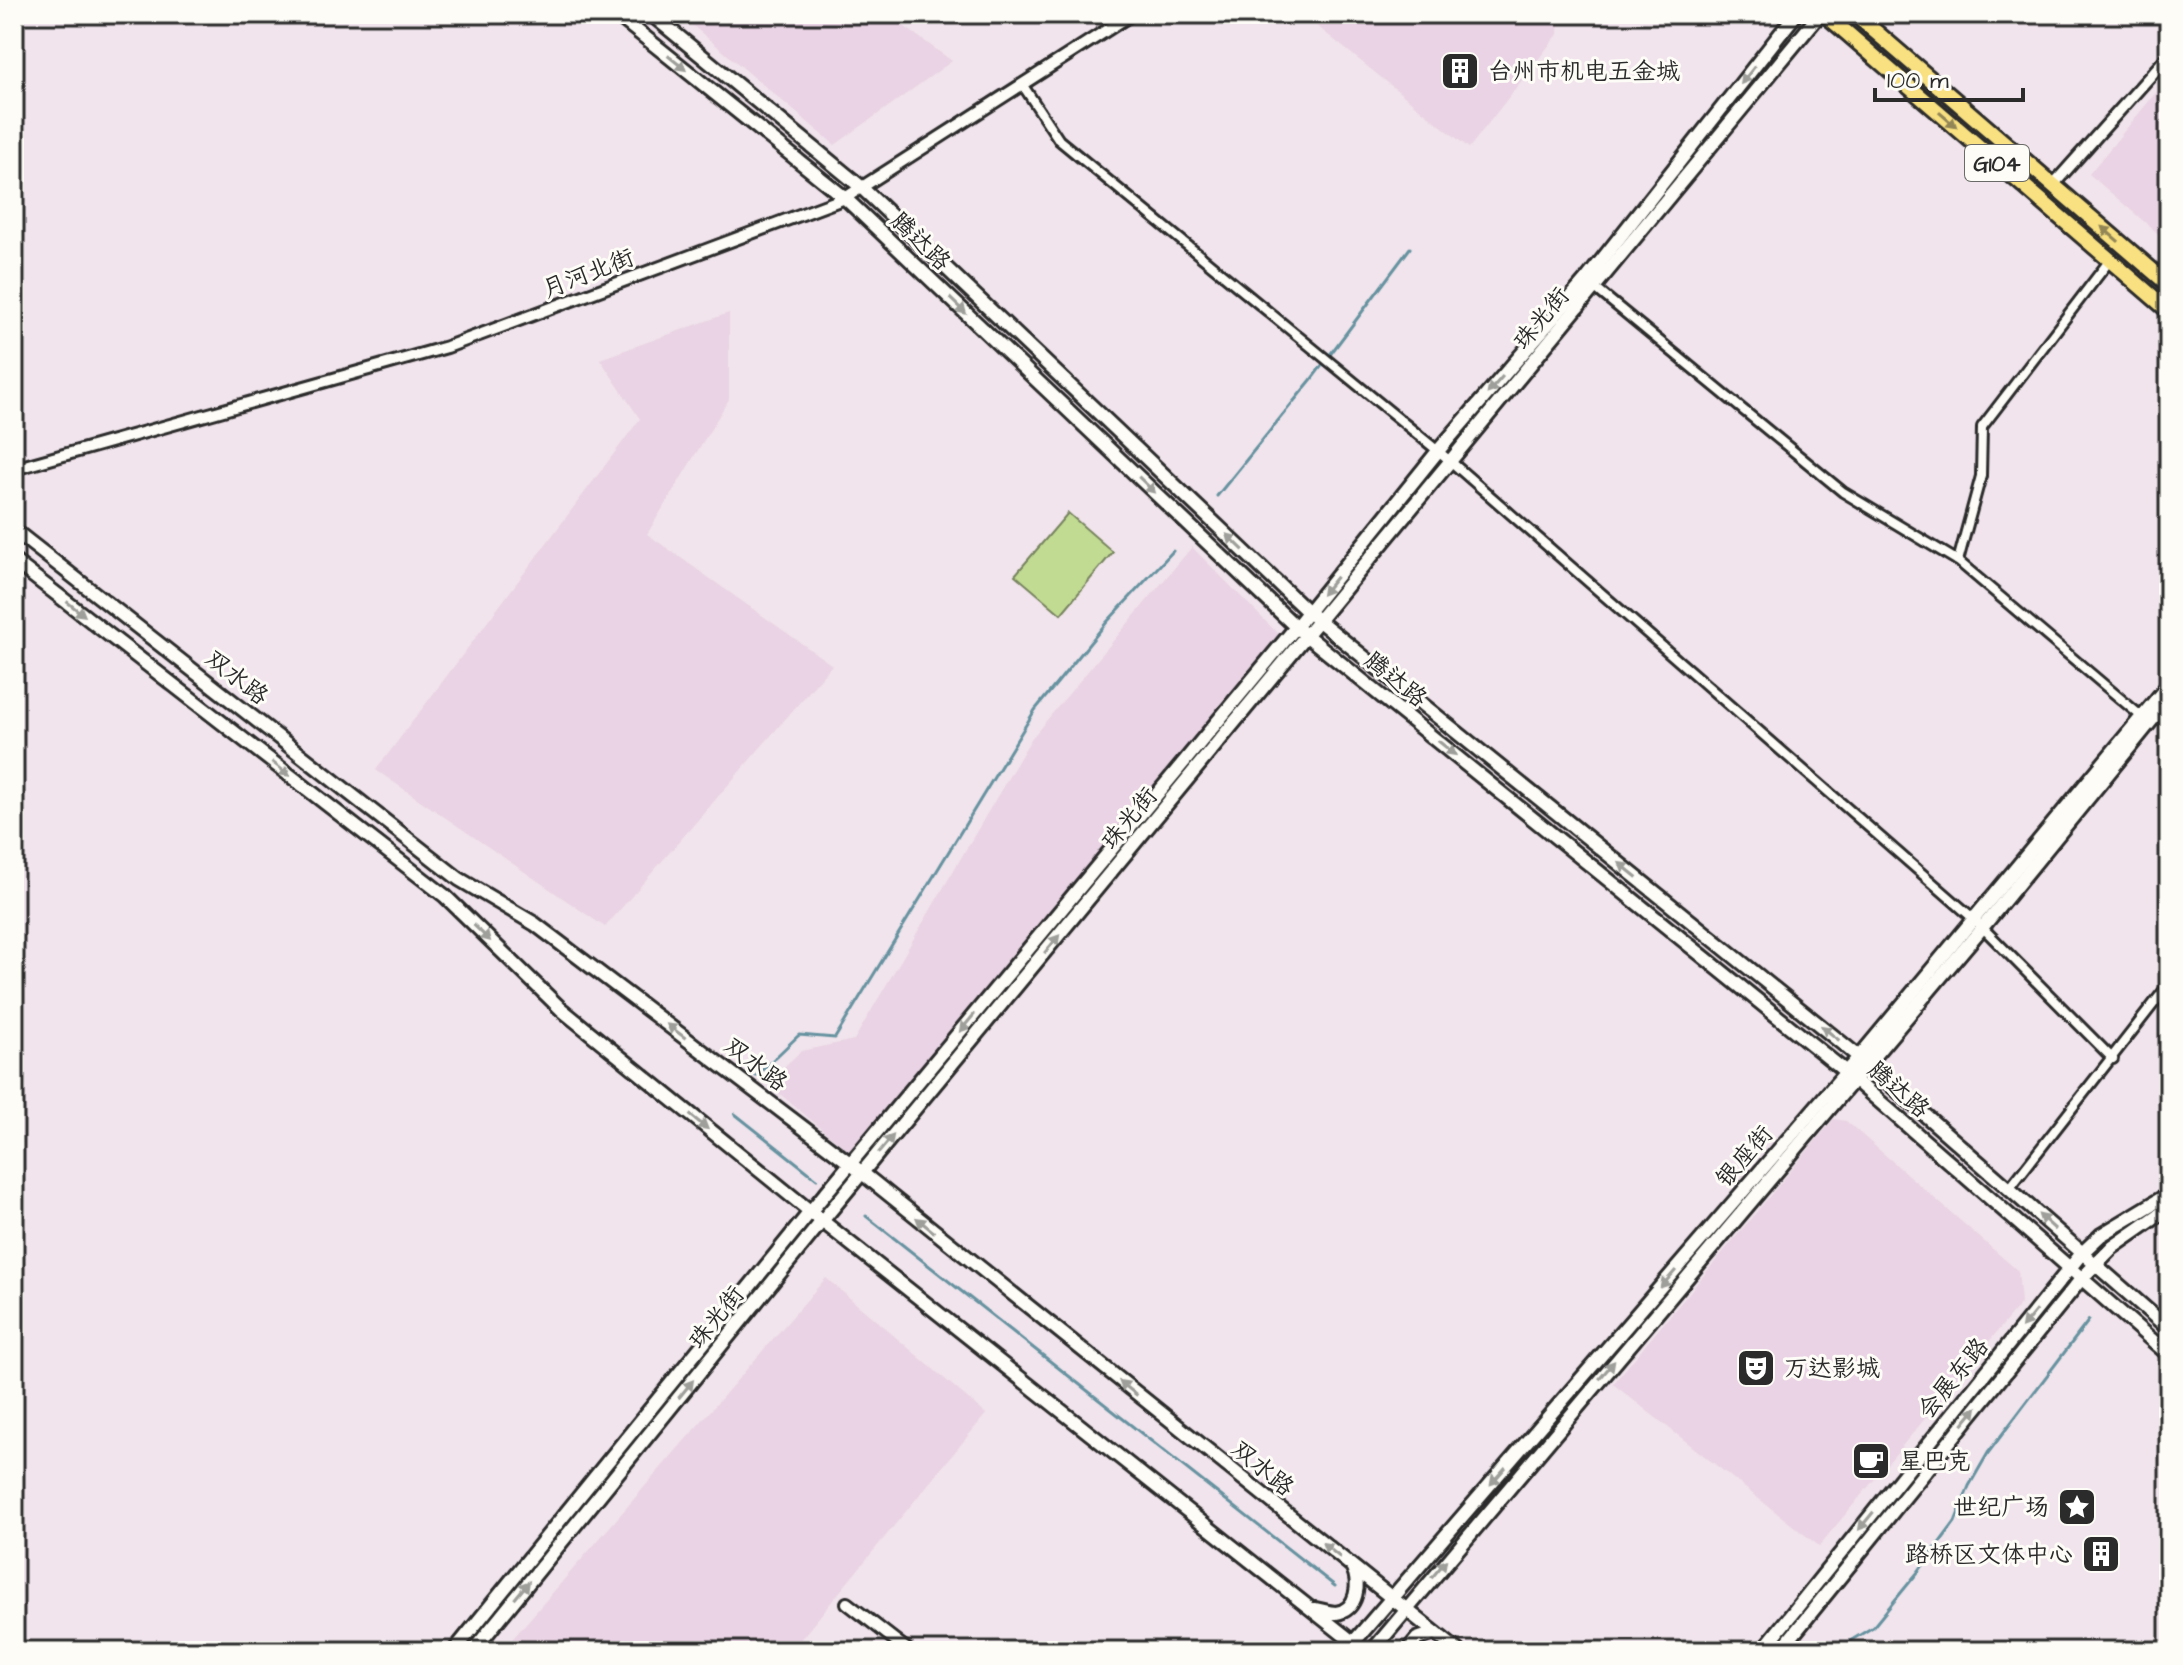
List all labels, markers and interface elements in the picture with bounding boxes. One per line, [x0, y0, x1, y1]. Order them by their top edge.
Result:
building icon: 台州市机电五金城 [1439, 50, 1481, 92]
scale bar [1875, 52, 2023, 102]
one-way arrow [667, 54, 687, 71]
place label: 台州市机电五金城 [1488, 55, 1680, 89]
text: 100 m [1887, 64, 1949, 98]
one-way arrow [1740, 65, 1756, 85]
one-way arrow [1937, 111, 1957, 128]
road number: G104 [1965, 145, 2029, 181]
street label: 腾达路 [883, 204, 958, 279]
one-way arrow [2100, 226, 2120, 244]
street label: 月河北街 [537, 241, 639, 307]
street label: 珠光街 [1506, 280, 1578, 357]
one-way arrow [948, 296, 967, 314]
one-way arrow [1487, 375, 1504, 395]
one-way arrow [1137, 475, 1156, 493]
one-way arrow [1226, 533, 1245, 552]
one-way arrow [1322, 576, 1338, 596]
one-way arrow [66, 601, 86, 617]
street label: 双水路 [198, 642, 275, 713]
street label: 腾达路 [1357, 644, 1434, 716]
one-way arrow [1437, 740, 1457, 756]
one-way arrow [271, 760, 291, 776]
street label: 珠光街 [1094, 780, 1166, 857]
one-way arrow [1618, 862, 1638, 879]
one-way arrow [472, 923, 491, 941]
one-way arrow [1043, 934, 1060, 954]
one-way arrow [959, 1013, 976, 1033]
one-way arrow [666, 1024, 686, 1040]
one-way arrow [1820, 1026, 1840, 1042]
street label: 双水路 [716, 1030, 794, 1100]
street label: 腾达路 [1860, 1053, 1937, 1126]
one-way arrow [689, 1113, 709, 1130]
street label: 银座街 [1708, 1118, 1781, 1195]
one-way arrow [877, 1134, 894, 1154]
one-way arrow [2038, 1214, 2057, 1232]
one-way arrow [915, 1218, 935, 1234]
one-way arrow [1660, 1269, 1677, 1289]
street label: 珠光街 [681, 1279, 753, 1356]
one-way arrow [2021, 1309, 2038, 1329]
street label: 会展东路 [1910, 1331, 1997, 1427]
theatre icon: 万达影城 [1735, 1347, 1777, 1389]
place label: 万达影城 [1784, 1352, 1880, 1386]
one-way arrow [1598, 1361, 1615, 1381]
one-way arrow [677, 1379, 694, 1399]
one-way arrow [1118, 1380, 1138, 1397]
one-way arrow [1962, 1406, 1978, 1426]
street label: 双水路 [1224, 1433, 1301, 1505]
cafe icon: 星巴克 [1850, 1440, 1892, 1482]
place label: 星巴克 [1899, 1445, 1971, 1479]
one-way arrow [1490, 1466, 1508, 1486]
place icon: 世纪广场 [2056, 1486, 2098, 1528]
place label: 世纪广场 [1953, 1491, 2049, 1525]
one-way arrow [1858, 1511, 1875, 1531]
building icon: 路桥区文体中心 [2080, 1533, 2122, 1575]
place label: 路桥区文体中心 [1905, 1538, 2073, 1572]
one-way arrow [1321, 1542, 1341, 1559]
one-way arrow [1430, 1559, 1447, 1579]
one-way arrow [513, 1581, 530, 1601]

